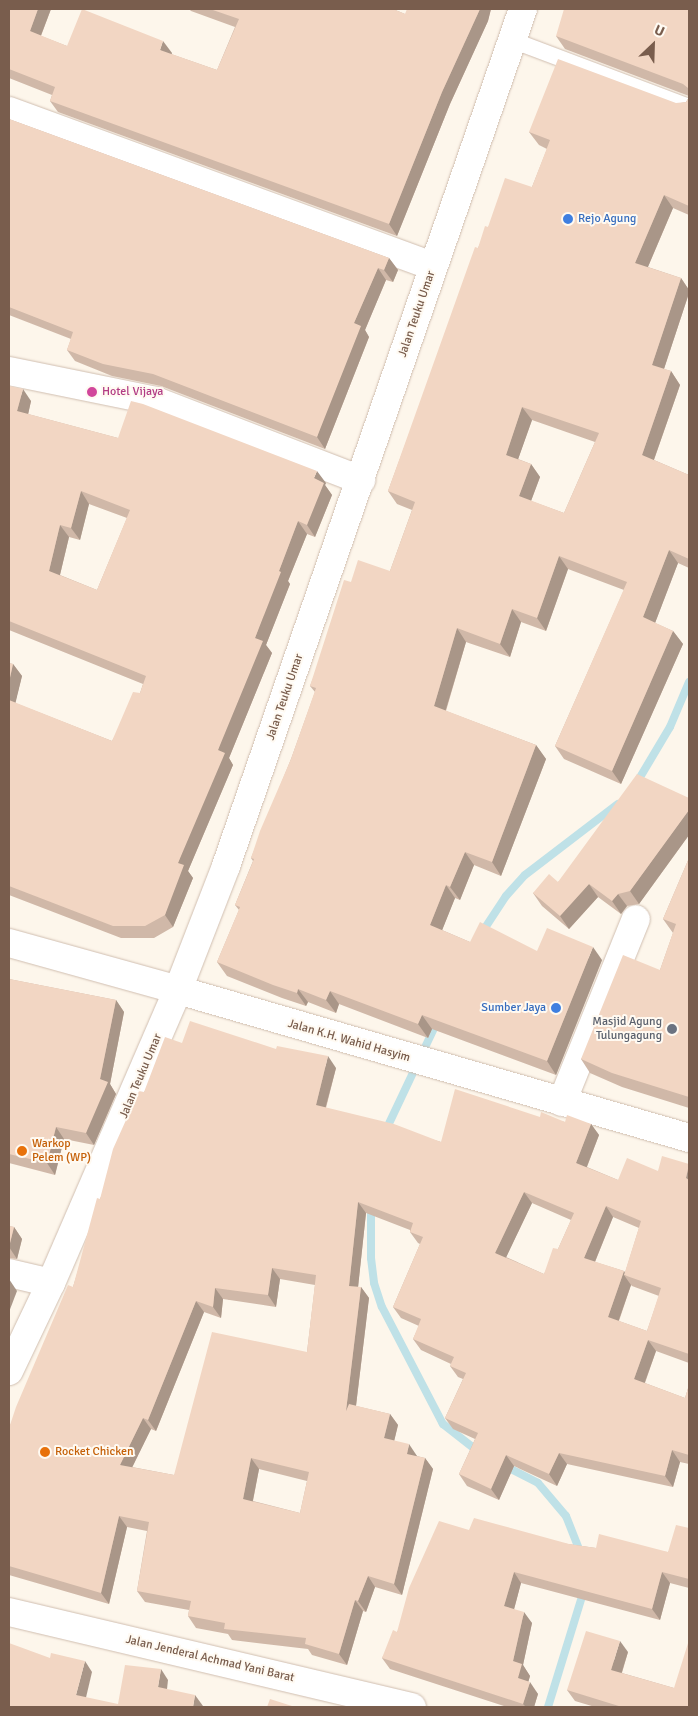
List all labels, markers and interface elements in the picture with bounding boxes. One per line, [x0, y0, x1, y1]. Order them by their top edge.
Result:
north arrow [628, 20, 678, 70]
text: U [652, 21, 667, 41]
place label: Rejo Agung [578, 212, 636, 226]
marker: Rejo Agung [562, 213, 574, 225]
street label: Jalan Teuku Umar [395, 269, 439, 359]
place label: Hotel Vijaya [102, 385, 163, 399]
marker: Hotel Vijaya [86, 386, 98, 398]
street label: Jalan Teuku Umar [263, 652, 307, 742]
place label: Sumber Jaya [481, 1001, 546, 1015]
marker: Sumber Jaya [550, 1002, 562, 1014]
place label: Masjid Agung Tulungagung [592, 1015, 662, 1043]
street label: Jalan K.H. Wahid Hasyim [286, 1017, 412, 1065]
marker: Masjid Agung Tulungagung [666, 1023, 678, 1035]
street label: Jalan Teuku Umar [117, 1032, 165, 1120]
place label: Warkop Pelem (WP) [32, 1137, 91, 1165]
marker: Warkop Pelem (WP) [16, 1145, 28, 1157]
place label: Rocket Chicken [55, 1445, 134, 1459]
marker: Rocket Chicken [39, 1446, 51, 1458]
street label: Jalan Jenderal Achmad Yani Barat [124, 1633, 296, 1685]

